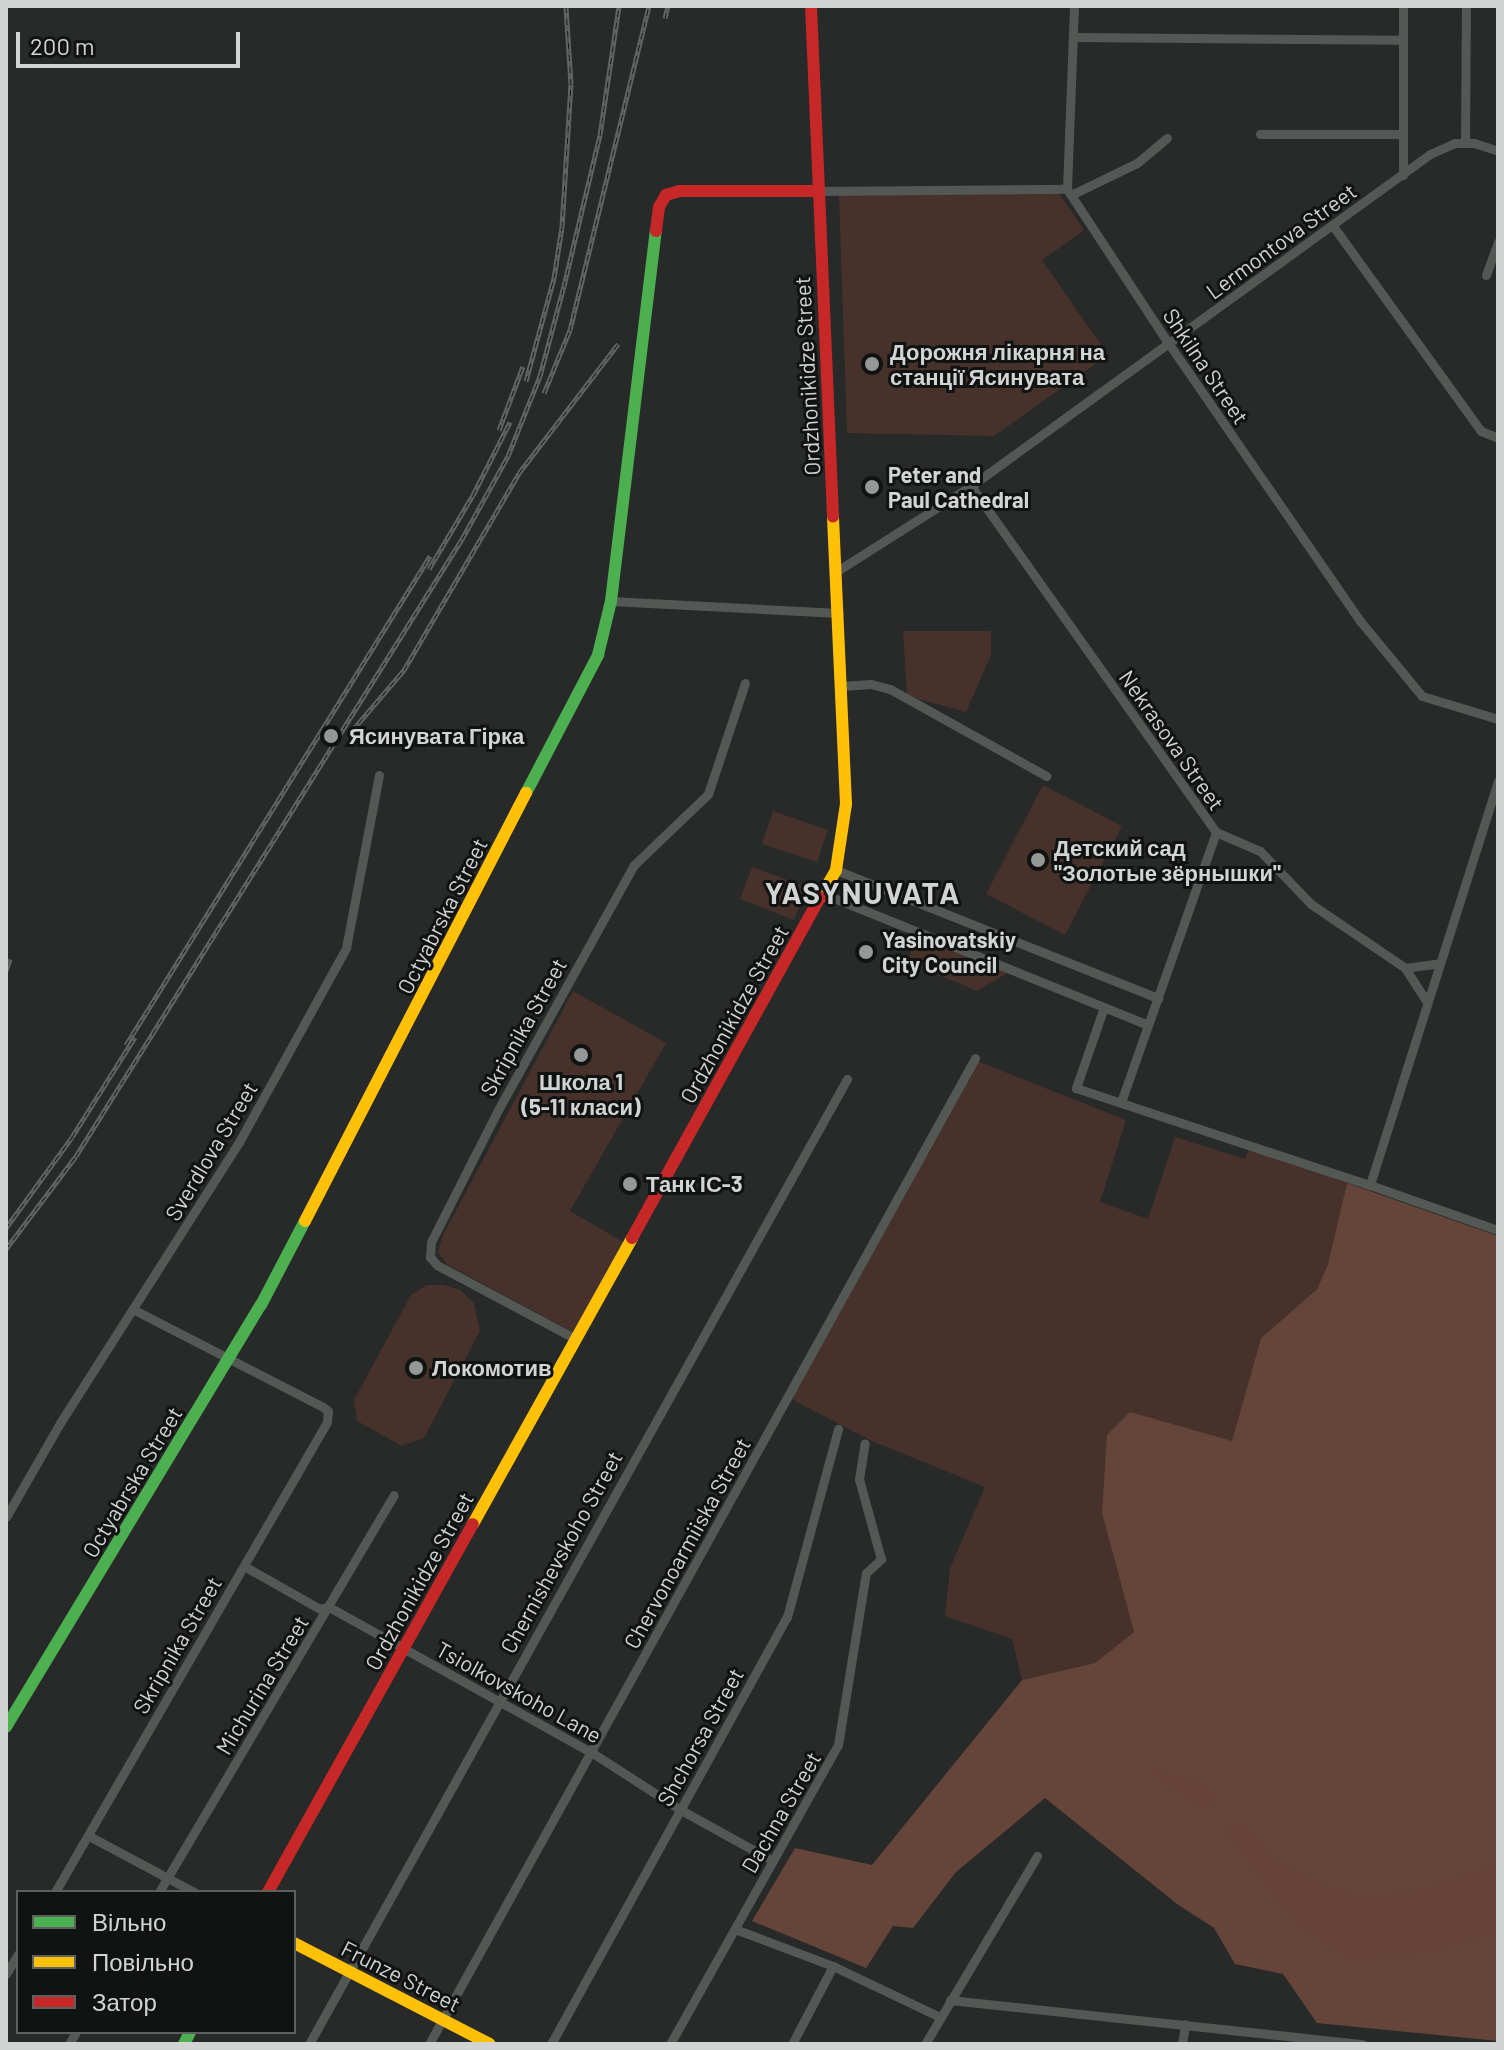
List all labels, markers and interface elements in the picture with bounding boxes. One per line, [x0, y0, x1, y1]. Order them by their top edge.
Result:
scale bar [20, 16, 244, 66]
text: 200 m [30, 31, 95, 60]
street label: Lermontova Street [1201, 178, 1361, 304]
street label: Ordzhonikidze Street [789, 276, 825, 476]
street label: Shkilna Street [1158, 303, 1254, 429]
place label: Дорожня лікарня на станції Ясинувата [890, 338, 1105, 390]
marker: Дорожня лікарня на станції Ясинувата [861, 353, 883, 375]
place label: Peter and Paul Cathedral [888, 461, 1029, 512]
marker: Peter and Paul Cathedral [863, 478, 881, 496]
street label: Nekrasova Street [1114, 665, 1230, 815]
place label: Ясинувата Гірка [349, 723, 524, 749]
marker: Ясинувата Гірка [320, 725, 342, 747]
street label: Octyabrska Street [391, 834, 493, 998]
place label: Детский сад "Золотые зёрнышки" [1054, 834, 1281, 886]
marker: Детский сад "Золотые зёрнышки" [1029, 851, 1047, 869]
district label: YASYNUVATA [765, 874, 961, 910]
street label: Ordzhonikidze Street [674, 921, 794, 1107]
place label: Yasinovatskiy City Council [882, 926, 1016, 978]
marker: Yasinovatskiy City Council [857, 943, 875, 961]
street label: Skripnika Street [474, 953, 572, 1101]
marker: Школа 1 (5-11 класи) [572, 1046, 590, 1064]
place label: Школа 1 (5-11 класи) [521, 1068, 641, 1120]
street label: Sverdlova Street [159, 1077, 263, 1225]
place label: Танк ІС-3 [646, 1171, 743, 1197]
marker: Танк ІС-3 [621, 1175, 639, 1193]
place label: Локомотив [432, 1355, 551, 1381]
marker: Локомотив [407, 1359, 425, 1377]
street label: Octyabrska Street [77, 1402, 187, 1562]
street label: Chervonoarmiiska Street [618, 1433, 756, 1653]
street label: Chernishevskoho Street [494, 1446, 628, 1658]
street label: Ordzhonikidze Street [359, 1488, 479, 1674]
street label: Skripnika Street [127, 1572, 227, 1718]
street label: Michurina Street [210, 1611, 314, 1759]
street label: Tsiolkovskoho Lane [432, 1636, 606, 1748]
street label: Shchorsa Street [651, 1663, 749, 1811]
street label: Dachna Street [736, 1747, 826, 1877]
legend [16, 1890, 296, 2034]
text: Вільно [92, 1907, 166, 1936]
street label: Frunze Street [337, 1935, 465, 2017]
text: Повільно [92, 1947, 194, 1976]
text: Затор [92, 1987, 157, 2016]

